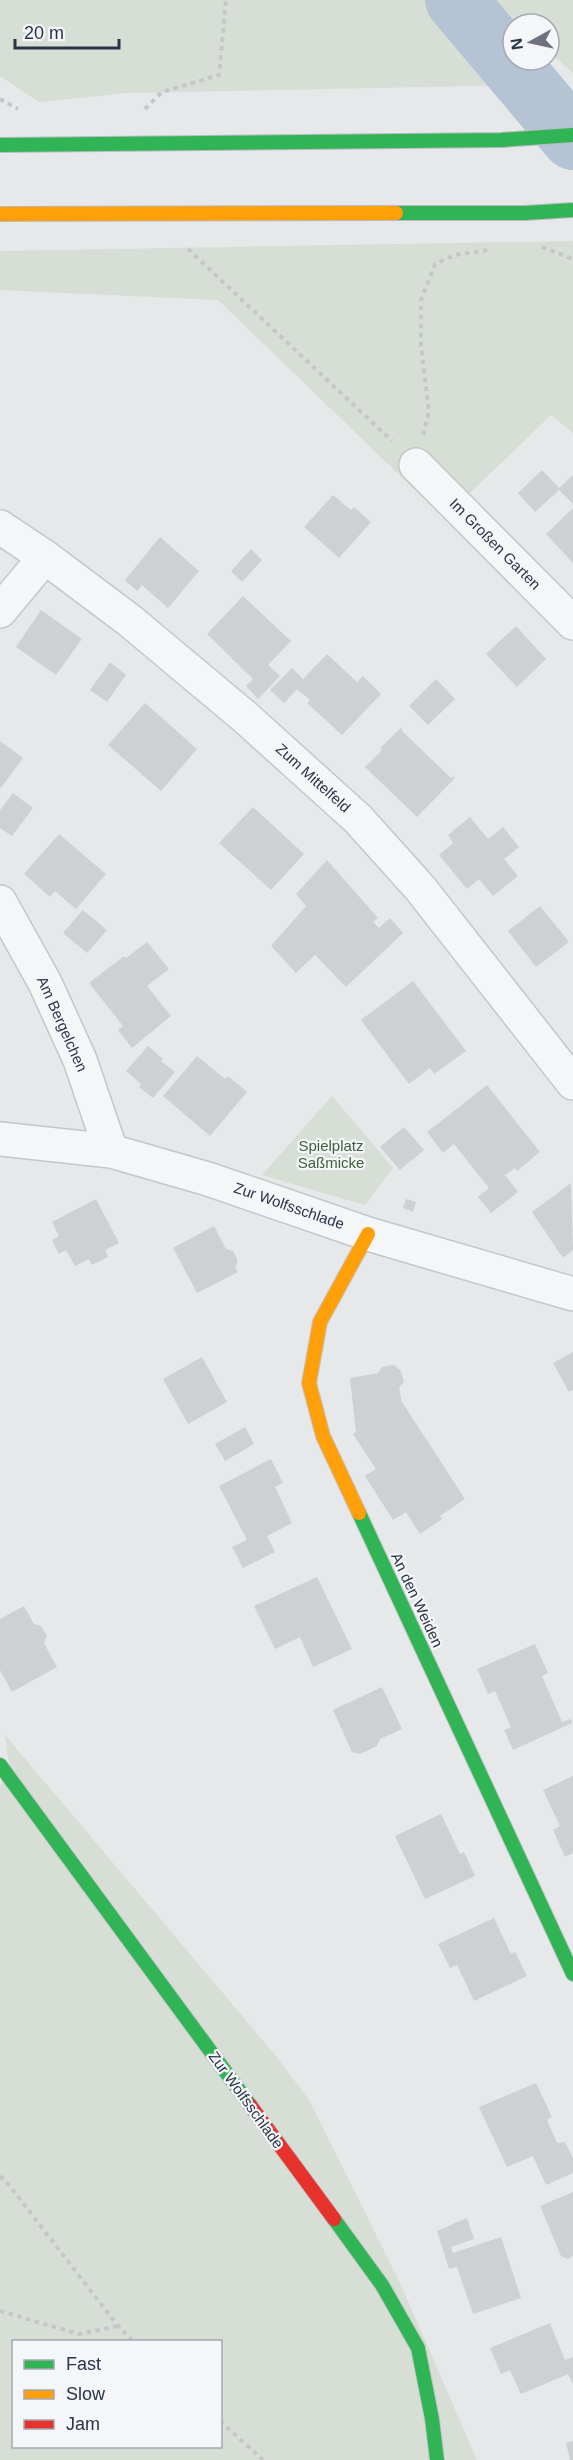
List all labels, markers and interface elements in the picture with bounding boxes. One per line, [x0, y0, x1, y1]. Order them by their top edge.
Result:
scale bar [15, 12, 118, 50]
north arrow [501, 12, 561, 72]
text: 20 m [24, 23, 64, 43]
text: N [507, 37, 526, 51]
street label: Im Großen Garten [446, 495, 544, 593]
street label: Zum Mittelfeld [273, 740, 354, 815]
street label: Am Bergelchen [34, 973, 91, 1074]
park label: Spielplatz Saßmicke [298, 1137, 364, 1171]
street label: Zur Wolfsschlade [232, 1179, 347, 1232]
street label: An den Weiden [388, 1550, 447, 1650]
street label: Zur Wolfsschlade [206, 2048, 287, 2151]
legend [12, 2340, 222, 2448]
text: Fast [66, 2354, 101, 2374]
text: Slow [66, 2384, 106, 2404]
text: Jam [66, 2414, 100, 2434]

